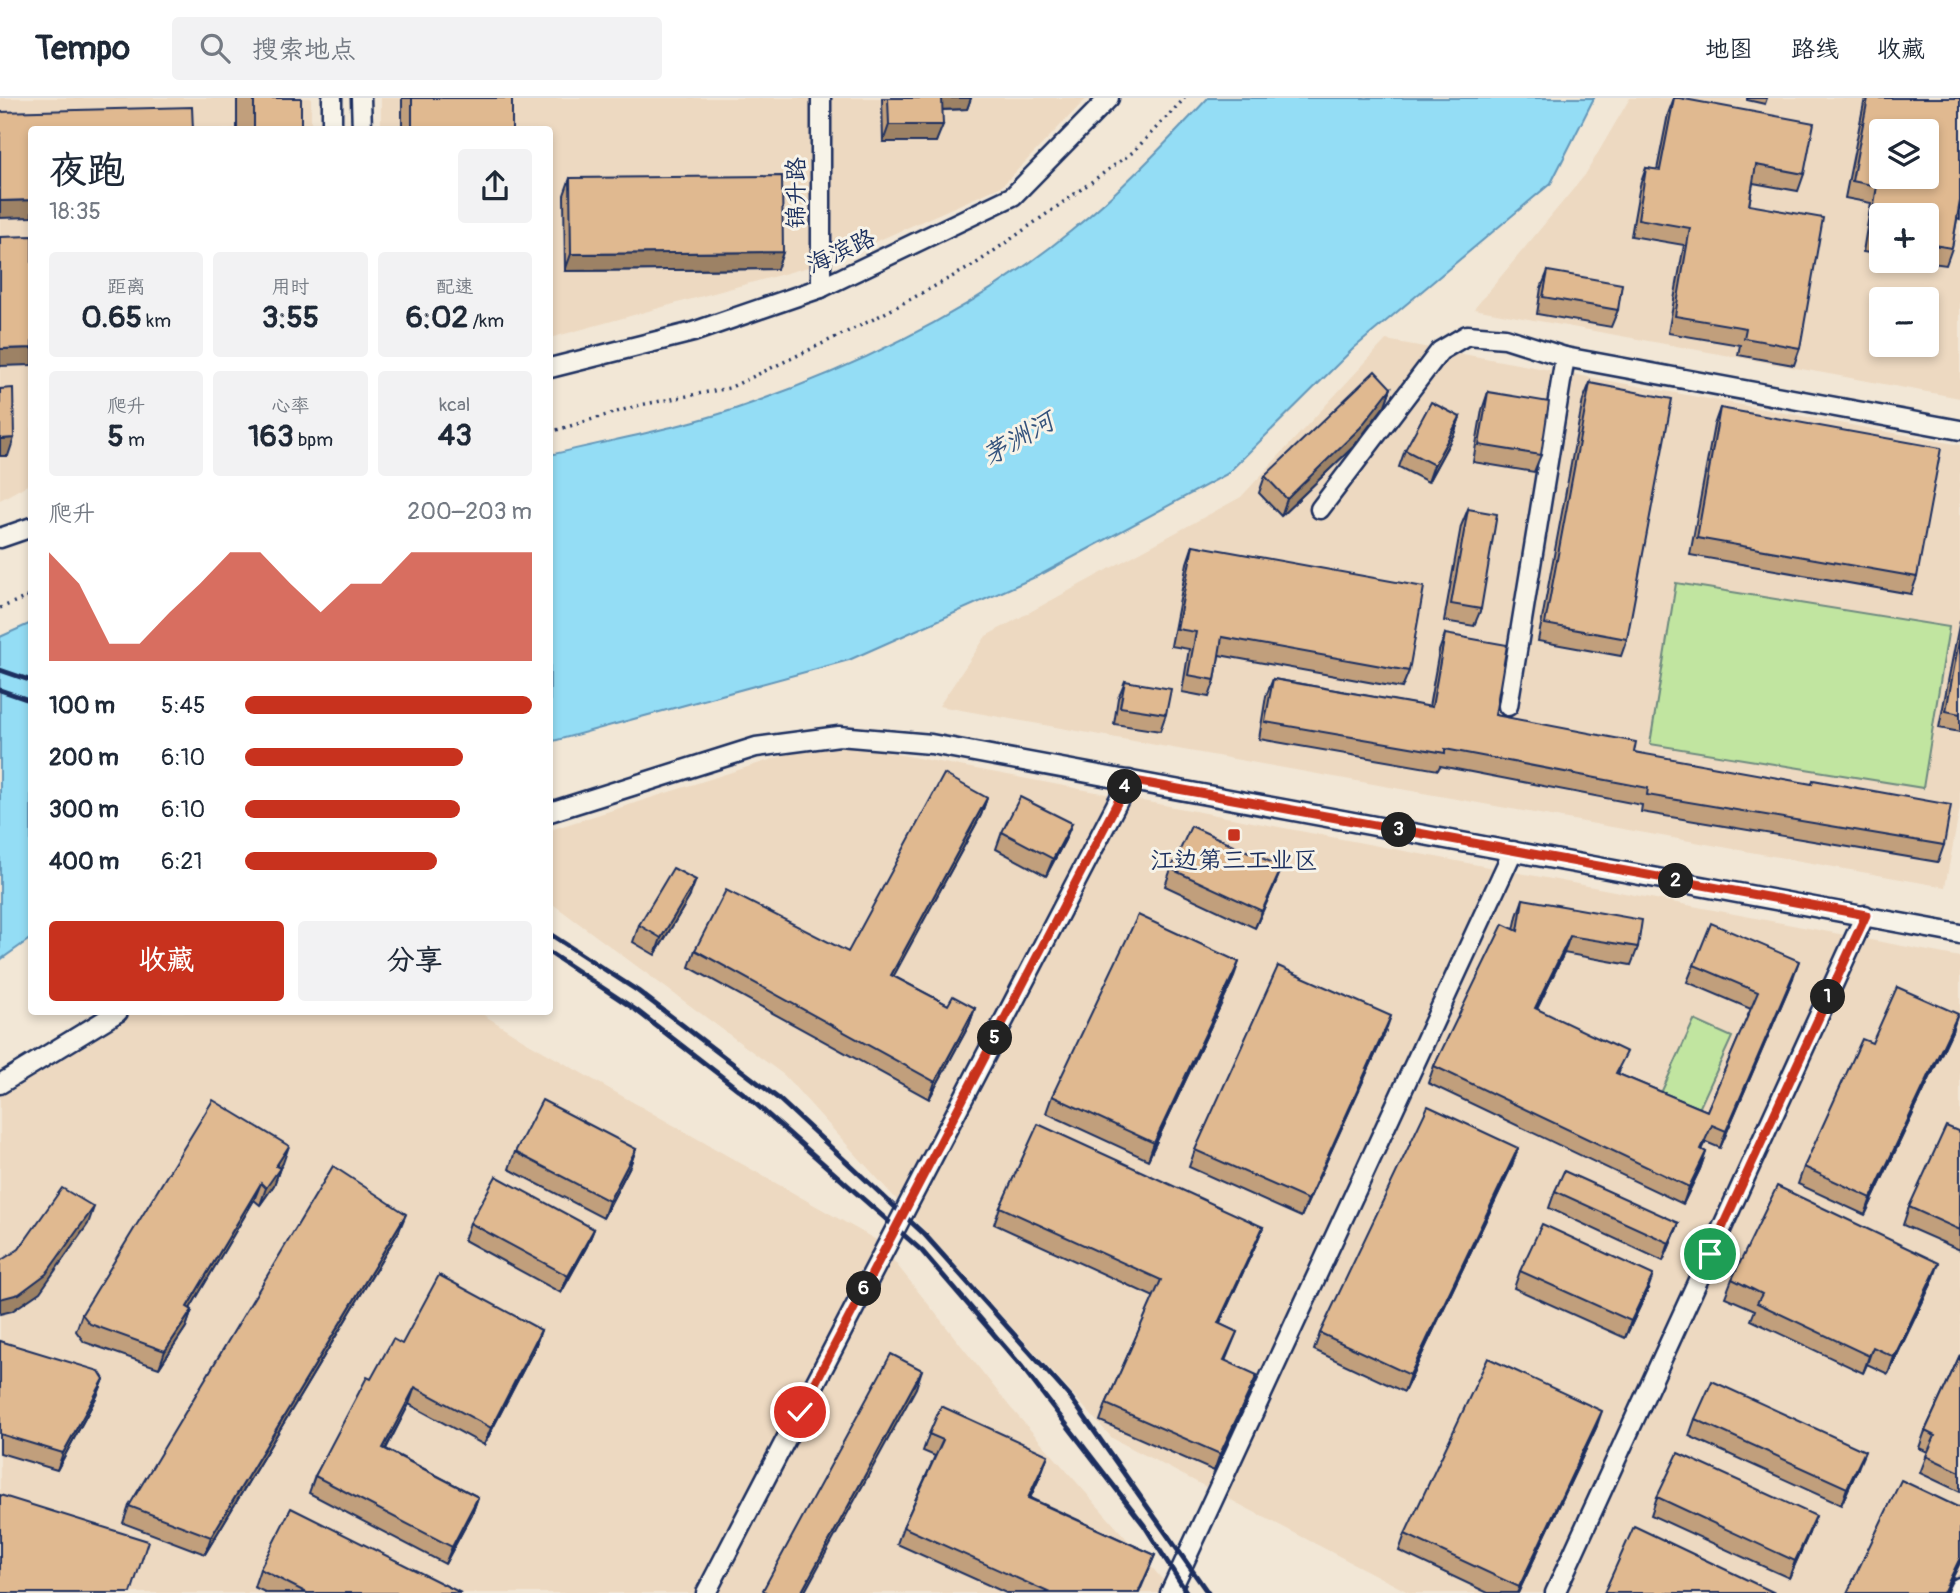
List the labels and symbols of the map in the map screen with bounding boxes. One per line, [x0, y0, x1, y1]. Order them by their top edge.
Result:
street label: 锦升路 [782, 157, 811, 229]
street label: 海滨路 [802, 223, 880, 280]
water label: 茅洲河 [977, 404, 1064, 472]
pin: 4 [1108, 770, 1142, 804]
pin: 3 [1382, 812, 1416, 848]
marker: 江边第三工业区 [1226, 827, 1242, 843]
place label: 江边第三工业区 [1150, 846, 1318, 875]
pin: 2 [1658, 864, 1694, 898]
pin: 1 [1811, 979, 1846, 1014]
pin: 5 [978, 1020, 1012, 1056]
pin [1680, 1224, 1740, 1284]
pin: 6 [846, 1272, 882, 1306]
pin [770, 1382, 830, 1442]

